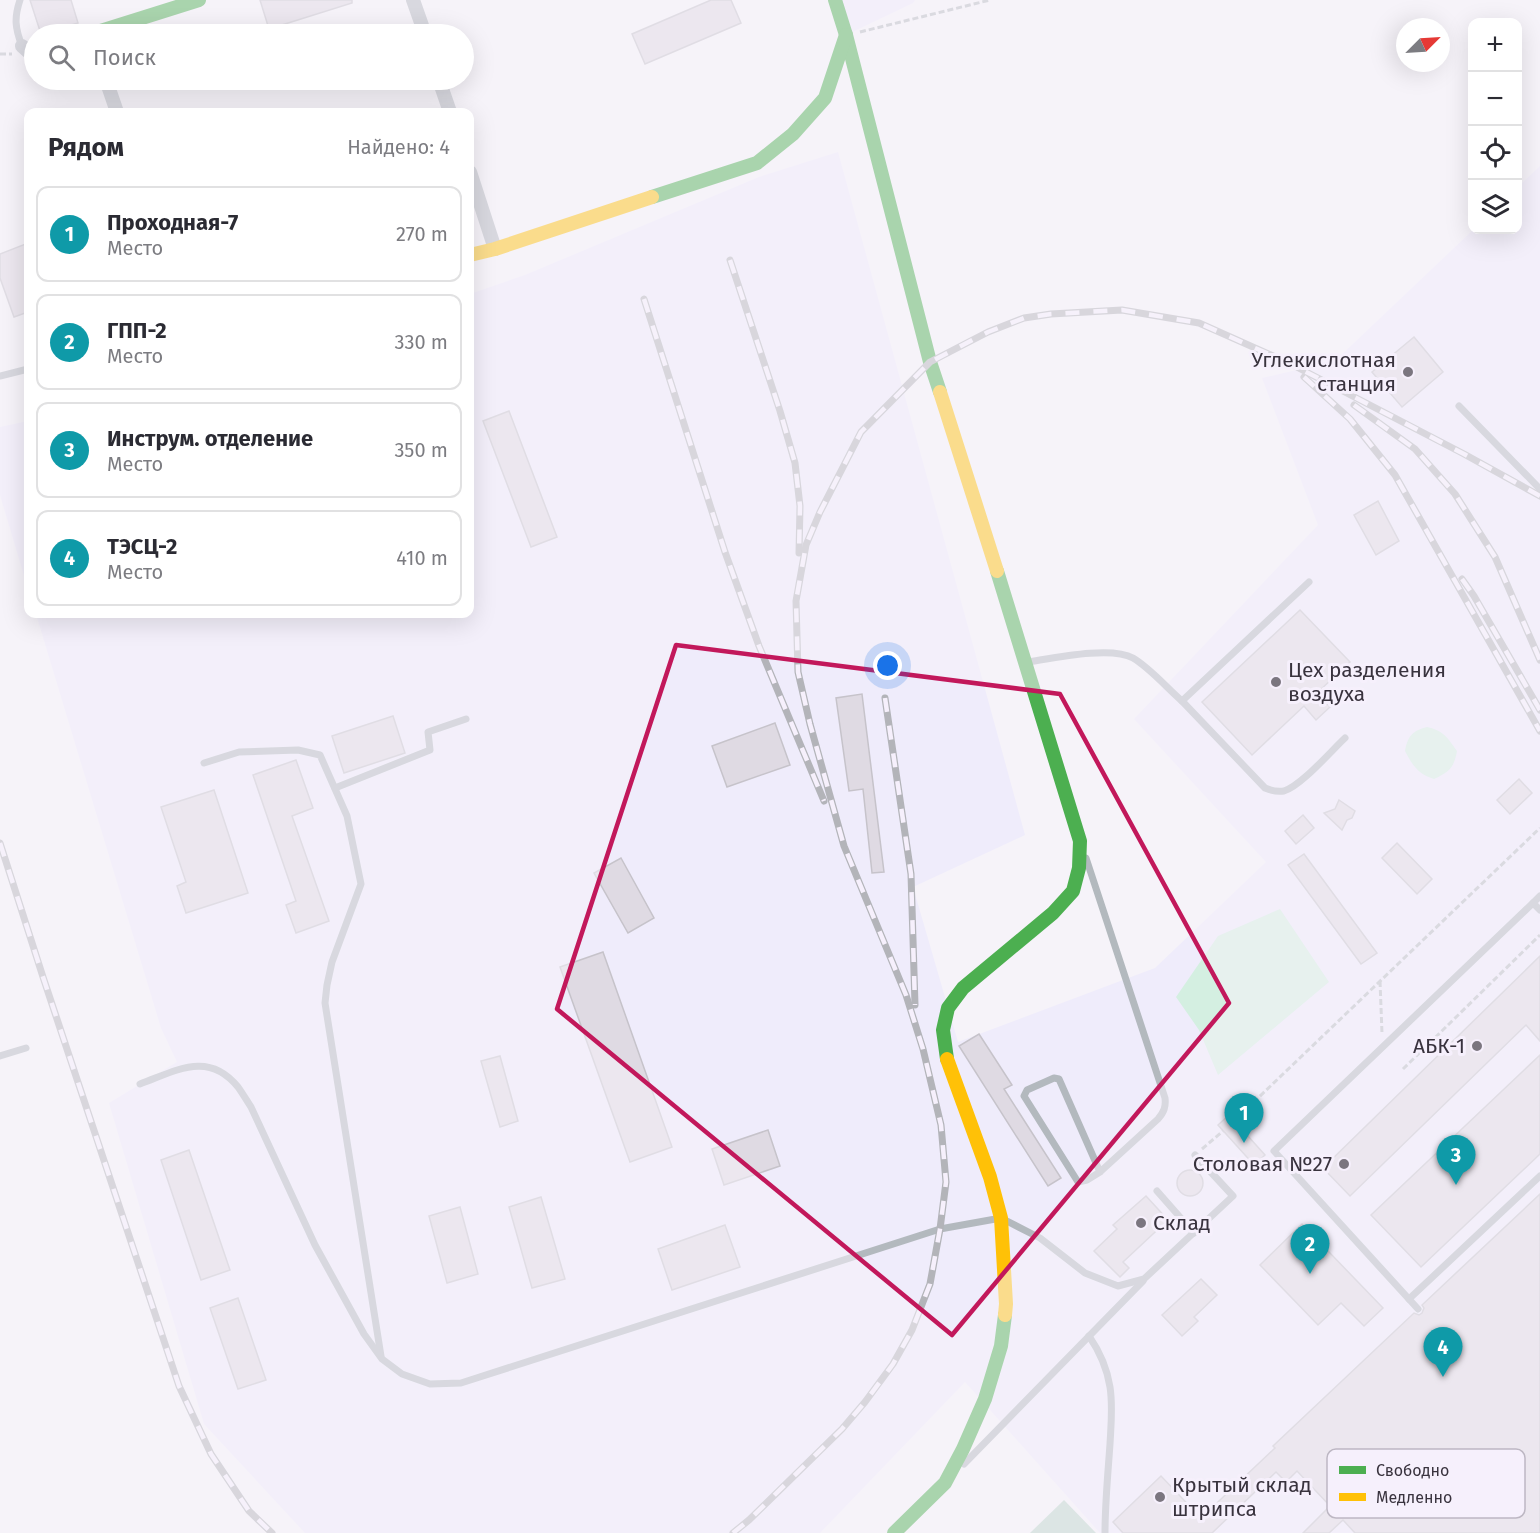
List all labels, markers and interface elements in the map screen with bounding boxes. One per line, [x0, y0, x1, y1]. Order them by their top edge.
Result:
north arrow [1396, 18, 1450, 72]
map controls [1468, 18, 1522, 234]
button: + [1468, 18, 1522, 72]
search box [24, 24, 474, 90]
icon: search [45, 41, 78, 74]
text: Поиск [93, 44, 156, 71]
button: − [1468, 72, 1522, 126]
button: locate [1468, 126, 1522, 180]
text: Рядом [48, 132, 124, 163]
text: Найдено: 4 [347, 135, 450, 159]
button: layers [1468, 180, 1522, 234]
text: Проходная-7 [107, 209, 238, 236]
text: 1 [65, 222, 74, 246]
text: 270 m [396, 222, 448, 246]
text: Место [107, 236, 163, 260]
text: ГПП-2 [107, 317, 167, 344]
text: 2 [64, 330, 75, 354]
text: 330 m [394, 330, 448, 354]
text: Место [107, 344, 163, 368]
place label: Углекислотная станция [1251, 347, 1396, 397]
marker: Углекислотная станция [1401, 365, 1415, 379]
text: Инструм. отделение [107, 425, 313, 452]
text: 3 [64, 438, 75, 462]
text: 350 m [394, 438, 448, 462]
text: Место [107, 452, 163, 476]
text: ТЭСЦ-2 [107, 533, 177, 560]
text: 4 [64, 546, 75, 570]
text: 410 m [396, 546, 448, 570]
text: Место [107, 560, 163, 584]
your location [873, 651, 902, 680]
place label: Цех разделения воздуха [1288, 657, 1446, 707]
marker: Цех разделения воздуха [1269, 675, 1283, 689]
place label: АБК-1 [1413, 1033, 1465, 1059]
marker: АБК-1 [1470, 1039, 1484, 1053]
pin: 1 [1224, 1094, 1264, 1143]
pin: 3 [1436, 1136, 1476, 1185]
place label: Столовая №27 [1193, 1151, 1332, 1177]
marker: Столовая №27 [1337, 1157, 1351, 1171]
place label: Склад [1153, 1210, 1211, 1236]
marker: Склад [1134, 1216, 1148, 1230]
pin: 2 [1290, 1224, 1330, 1274]
pin: 4 [1424, 1328, 1462, 1377]
legend [1327, 1449, 1525, 1518]
text: Свободно [1376, 1461, 1449, 1480]
place label: Крытый склад штрипса [1172, 1472, 1311, 1522]
text: Медленно [1376, 1488, 1452, 1507]
marker: Крытый склад штрипса [1153, 1490, 1167, 1504]

